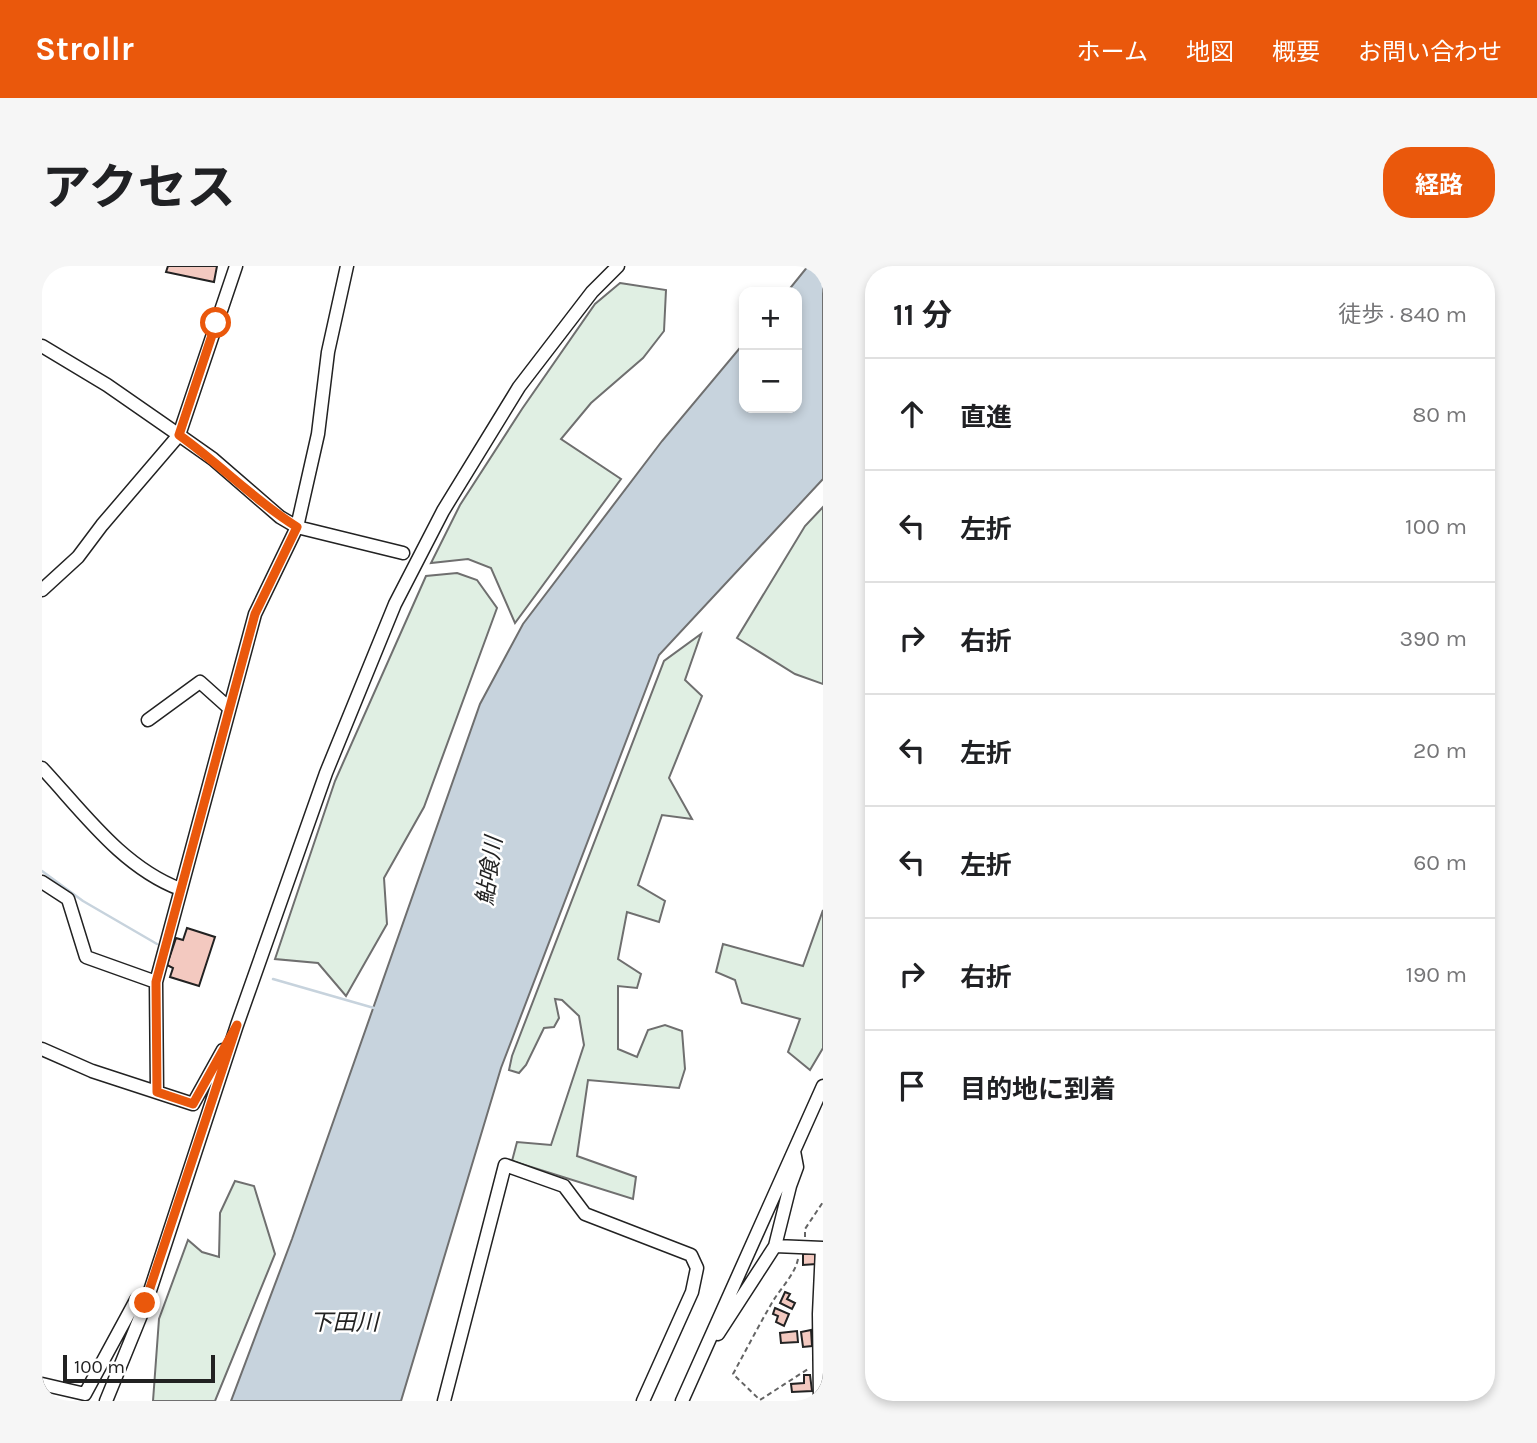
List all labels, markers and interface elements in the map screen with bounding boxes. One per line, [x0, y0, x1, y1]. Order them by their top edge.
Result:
text: Strollr [35, 30, 134, 68]
text: ホーム [1077, 38, 1148, 66]
text: 地図 [1186, 38, 1234, 66]
text: 概要 [1272, 38, 1320, 66]
text: お問い合わせ [1358, 38, 1502, 66]
button: 経路 [1383, 147, 1495, 218]
text: アクセス [42, 159, 236, 216]
map controls [739, 287, 802, 413]
button: + [739, 287, 802, 350]
text: 11 分 [893, 297, 952, 333]
text: 徒歩 · 840 m [1338, 301, 1467, 328]
route start [200, 307, 231, 338]
button: − [739, 350, 802, 413]
icon: ahead [893, 395, 931, 433]
text: 80 m [1412, 401, 1467, 428]
text: 直進 [960, 402, 1012, 433]
icon: left [893, 507, 931, 545]
text: 100 m [1405, 513, 1467, 540]
text: 左折 [960, 514, 1012, 545]
icon: right [893, 619, 931, 657]
text: 390 m [1399, 625, 1467, 652]
text: 右折 [960, 626, 1012, 657]
icon: left [893, 731, 931, 769]
text: 20 m [1413, 737, 1467, 764]
text: 左折 [960, 738, 1012, 769]
water label: 鮎喰川 [471, 832, 508, 907]
icon: left [893, 843, 931, 881]
text: 60 m [1413, 849, 1467, 876]
text: 左折 [960, 850, 1012, 881]
icon: right [893, 955, 931, 993]
text: 190 m [1405, 961, 1467, 988]
text: 右折 [960, 962, 1012, 993]
icon: arrive [893, 1067, 931, 1105]
text: 目的地に到着 [960, 1074, 1116, 1105]
route end [129, 1287, 160, 1318]
water label: 下田川 [310, 1309, 382, 1336]
scale bar [63, 1352, 215, 1384]
text: 100 m [74, 1356, 125, 1378]

